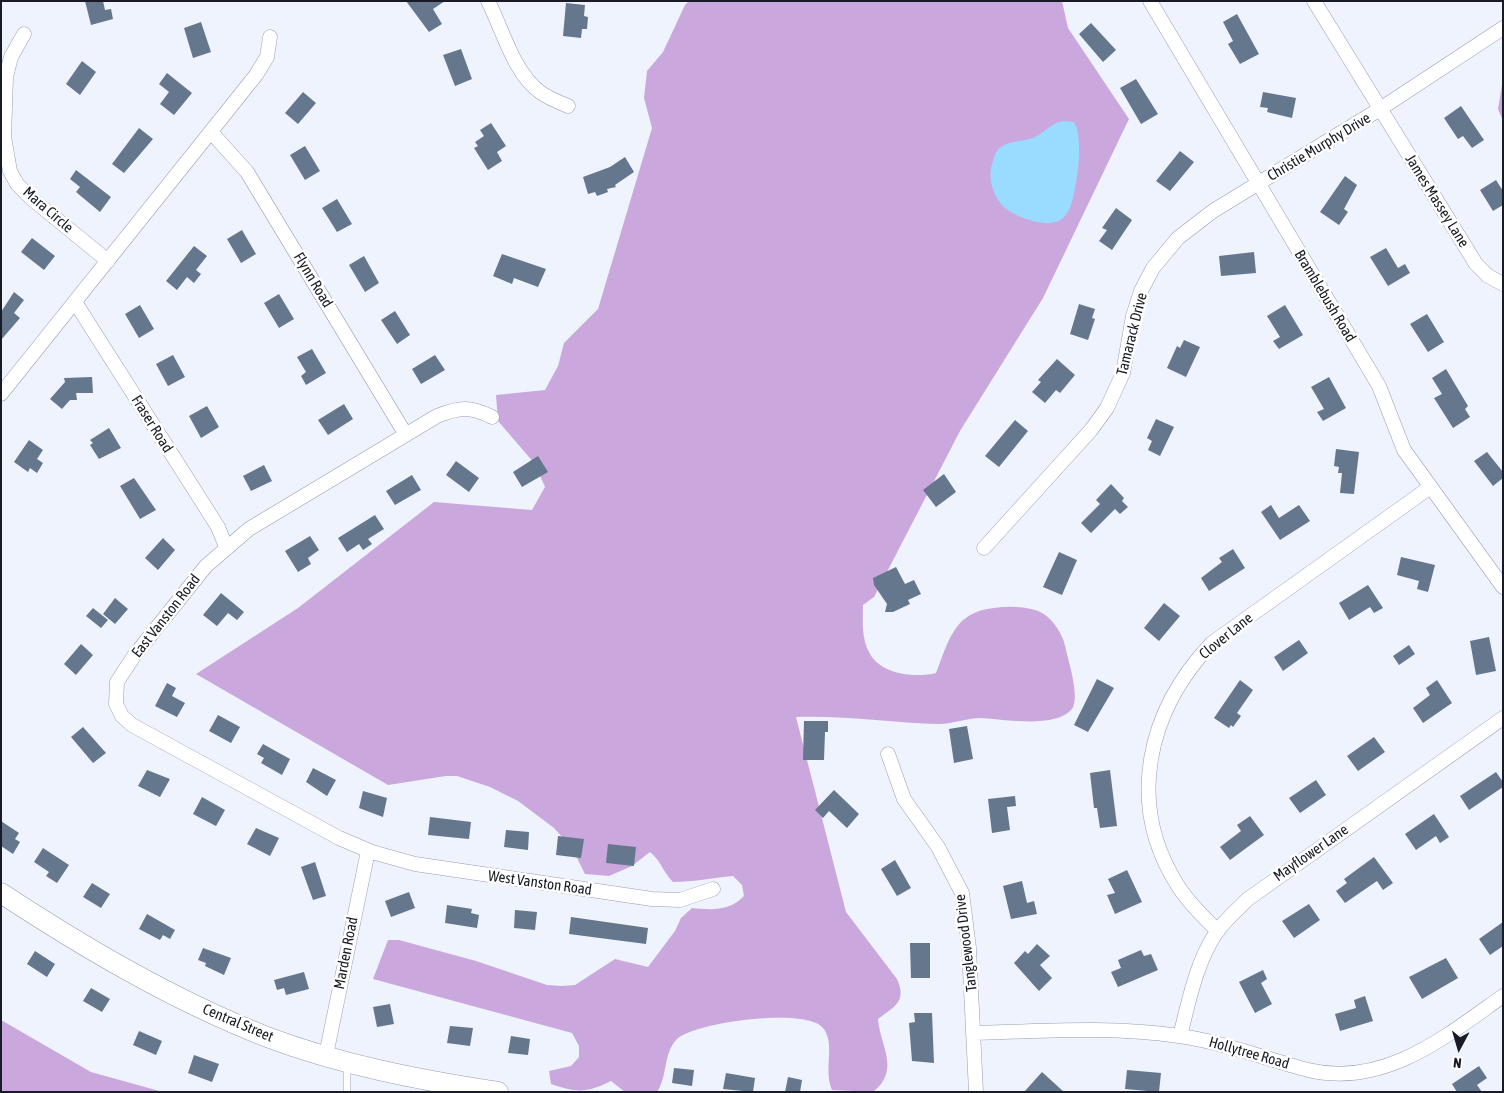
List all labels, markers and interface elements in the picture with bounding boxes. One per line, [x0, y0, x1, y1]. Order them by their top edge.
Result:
street label: Christie Murphy Drive [1264, 109, 1374, 185]
street label: James Massey Lane [1401, 151, 1473, 251]
street label: Mara Circle [19, 183, 77, 237]
street label: Bramblebush Road [1290, 247, 1360, 345]
street label: Flynn Road [290, 249, 336, 311]
street label: Tamarack Drive [1113, 291, 1151, 377]
street label: Fraser Road [127, 392, 177, 456]
street label: East Vanston Road [128, 571, 204, 661]
street label: Clover Lane [1196, 609, 1256, 663]
street label: Mayflower Lane [1270, 821, 1352, 885]
street label: West Vanston Road [487, 867, 593, 899]
street label: Tanglewood Drive [951, 893, 981, 993]
street label: Marden Road [330, 915, 362, 991]
street label: Central Street [200, 1000, 276, 1046]
north arrow [1434, 1023, 1484, 1073]
street label: Hollytree Road [1207, 1033, 1291, 1073]
text: N [1452, 1055, 1462, 1071]

